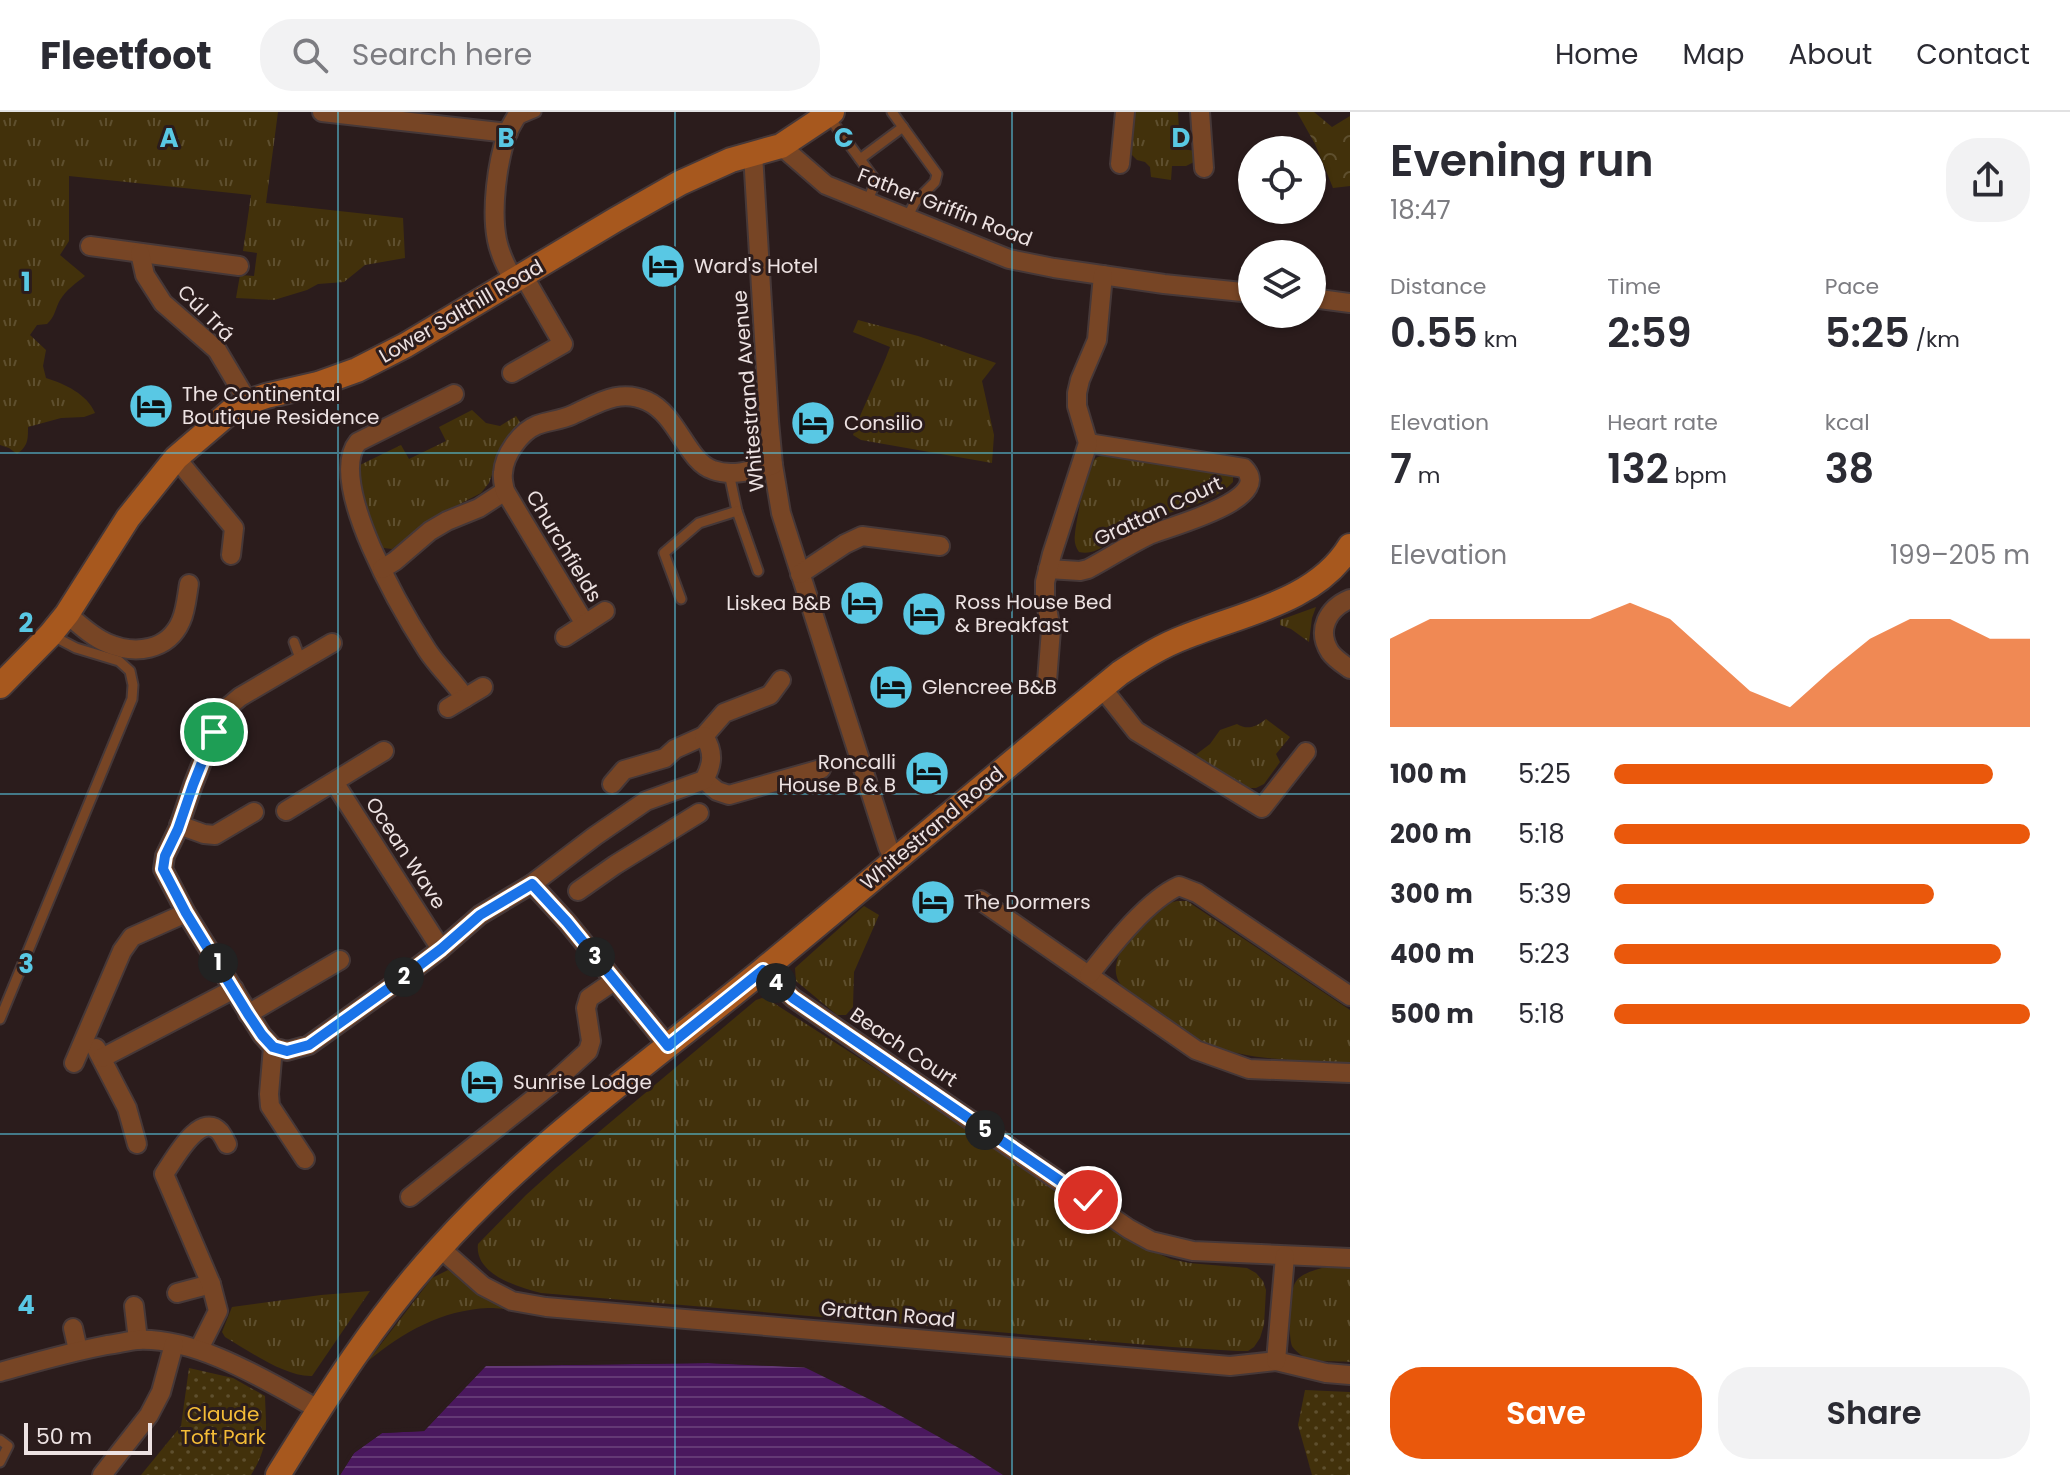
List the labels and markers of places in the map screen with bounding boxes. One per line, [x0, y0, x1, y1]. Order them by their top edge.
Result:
hotel icon: Ward's Hotel [639, 242, 687, 290]
place label: Ward's Hotel [694, 252, 818, 280]
place label: The Continental Boutique Residence [182, 380, 379, 431]
hotel icon: The Continental Boutique Residence [127, 382, 175, 430]
hotel icon: Consilio [789, 399, 837, 447]
place label: Consilio [844, 409, 923, 437]
hotel icon: Liskea B&B [838, 579, 886, 627]
place label: Ross House Bed & Breakfast [955, 588, 1112, 639]
place label: Liskea B&B [726, 589, 831, 617]
hotel icon: Ross House Bed & Breakfast [900, 590, 948, 638]
hotel icon: Glencree B&B [867, 663, 915, 711]
place label: Glencree B&B [922, 673, 1057, 701]
pin [180, 698, 248, 766]
place label: Roncalli House B & B [778, 748, 896, 799]
hotel icon: Roncalli House B & B [903, 749, 951, 797]
hotel icon: The Dormers [909, 878, 957, 926]
place label: The Dormers [964, 888, 1091, 916]
pin: 3 [575, 937, 615, 977]
pin: 1 [198, 943, 238, 983]
pin: 2 [384, 957, 424, 997]
pin: 4 [756, 963, 796, 1003]
hotel icon: Sunrise Lodge [458, 1058, 506, 1106]
place label: Sunrise Lodge [513, 1068, 652, 1096]
pin: 5 [965, 1110, 1005, 1150]
pin [1054, 1166, 1122, 1234]

